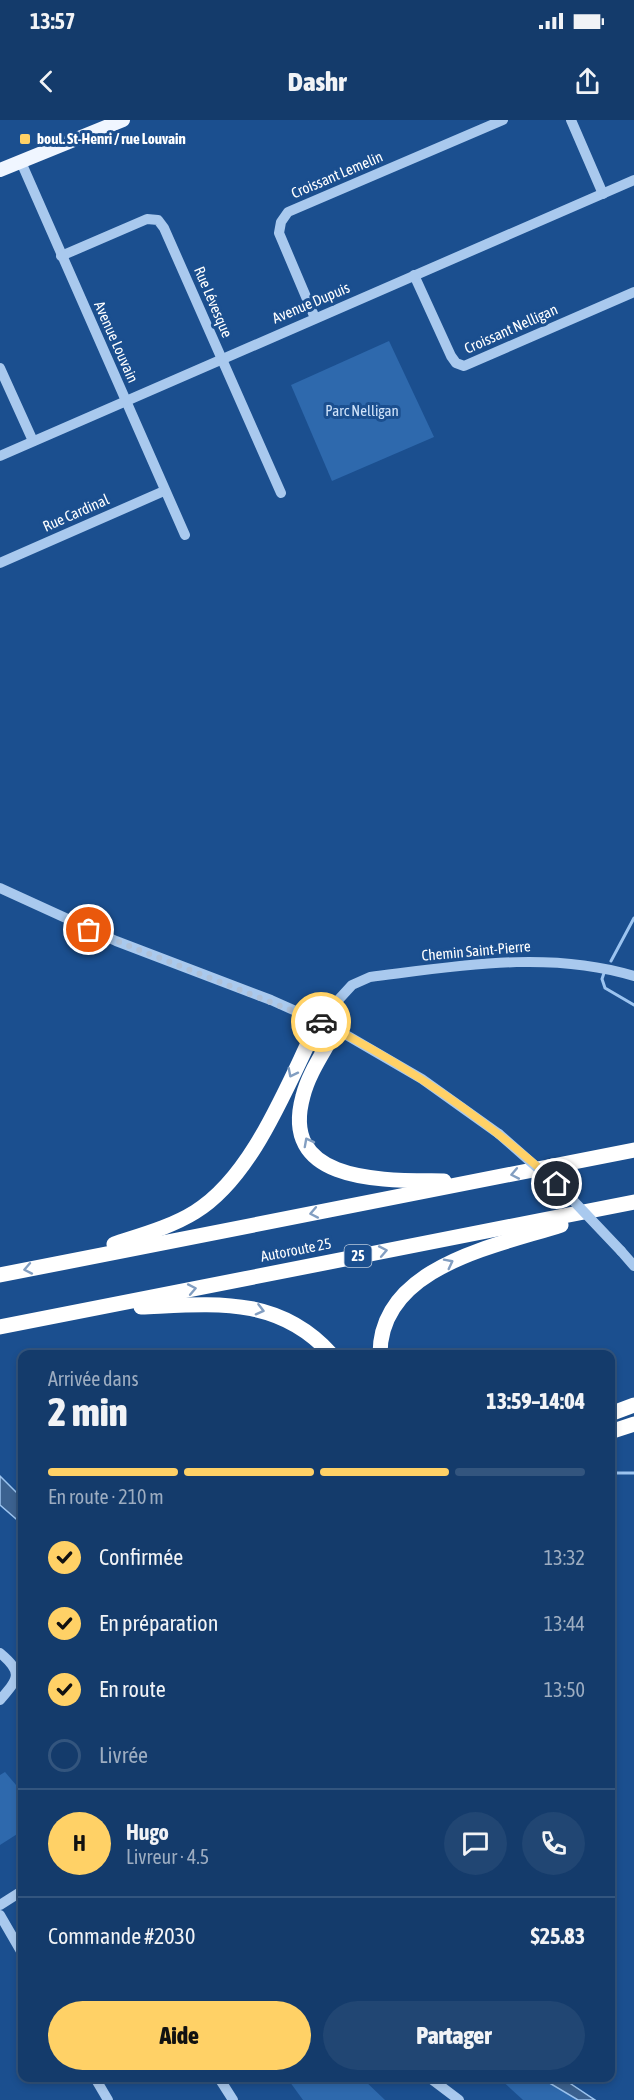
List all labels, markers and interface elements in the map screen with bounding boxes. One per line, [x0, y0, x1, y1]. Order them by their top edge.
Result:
text: 13:57 [30, 8, 75, 34]
icon: back [30, 65, 63, 98]
icon: share [571, 65, 604, 98]
text: Dashr [288, 66, 346, 97]
place label: boul. St-Henri / rue Louvain [37, 130, 186, 147]
marker: boul. St-Henri / rue Louvain [18, 132, 32, 146]
street label: Croissant Lemelin [288, 148, 385, 201]
street label: Rue Lévesque [191, 264, 236, 340]
street label: Avenue Dupuis [270, 279, 352, 326]
street label: Avenue Louvain [91, 298, 142, 385]
street label: Croissant Nelligan [461, 300, 560, 357]
park label: Parc Nelligan [325, 402, 399, 419]
street label: Rue Cardinal [40, 490, 111, 535]
pin [63, 904, 114, 955]
icon: bag [72, 913, 105, 946]
street label: Chemin Saint-Pierre [421, 937, 531, 964]
courier [291, 992, 351, 1052]
icon: car [305, 1006, 338, 1039]
one-way arrow [288, 1067, 300, 1078]
one-way arrow [304, 1138, 315, 1148]
pin [531, 1158, 582, 1209]
one-way arrow [510, 1167, 520, 1180]
icon: home [540, 1167, 573, 1200]
one-way arrow [309, 1206, 319, 1219]
street label: Autoroute 25 [259, 1234, 333, 1265]
road number: 25 [344, 1245, 372, 1267]
one-way arrow [378, 1245, 388, 1258]
one-way arrow [443, 1259, 454, 1270]
one-way arrow [24, 1262, 34, 1275]
one-way arrow [187, 1283, 197, 1296]
one-way arrow [255, 1303, 265, 1316]
text: Arrivée dans [48, 1367, 139, 1390]
text: 13:59–14:04 [486, 1388, 585, 1414]
text: 2 min [48, 1390, 128, 1434]
text: En route · 210 m [48, 1485, 164, 1508]
icon: check [48, 1541, 81, 1574]
text: Confirmée [99, 1544, 183, 1570]
text: 13:32 [544, 1546, 585, 1569]
icon: check [48, 1607, 81, 1640]
text: En préparation [99, 1610, 218, 1636]
text: 13:44 [544, 1612, 585, 1635]
icon: check [48, 1673, 81, 1706]
text: En route [99, 1676, 166, 1702]
text: 13:50 [544, 1678, 585, 1701]
text: Livrée [99, 1742, 148, 1768]
button: chat [444, 1812, 507, 1875]
button: phone [522, 1812, 585, 1875]
text: Hugo [126, 1819, 169, 1845]
text: H [73, 1830, 86, 1856]
text: Livreur · 4.5 [126, 1845, 209, 1868]
text: Commande #2030 [48, 1923, 195, 1949]
text: $25.83 [530, 1923, 585, 1949]
button: Aide [48, 2001, 311, 2070]
button: Partager [323, 2001, 585, 2070]

